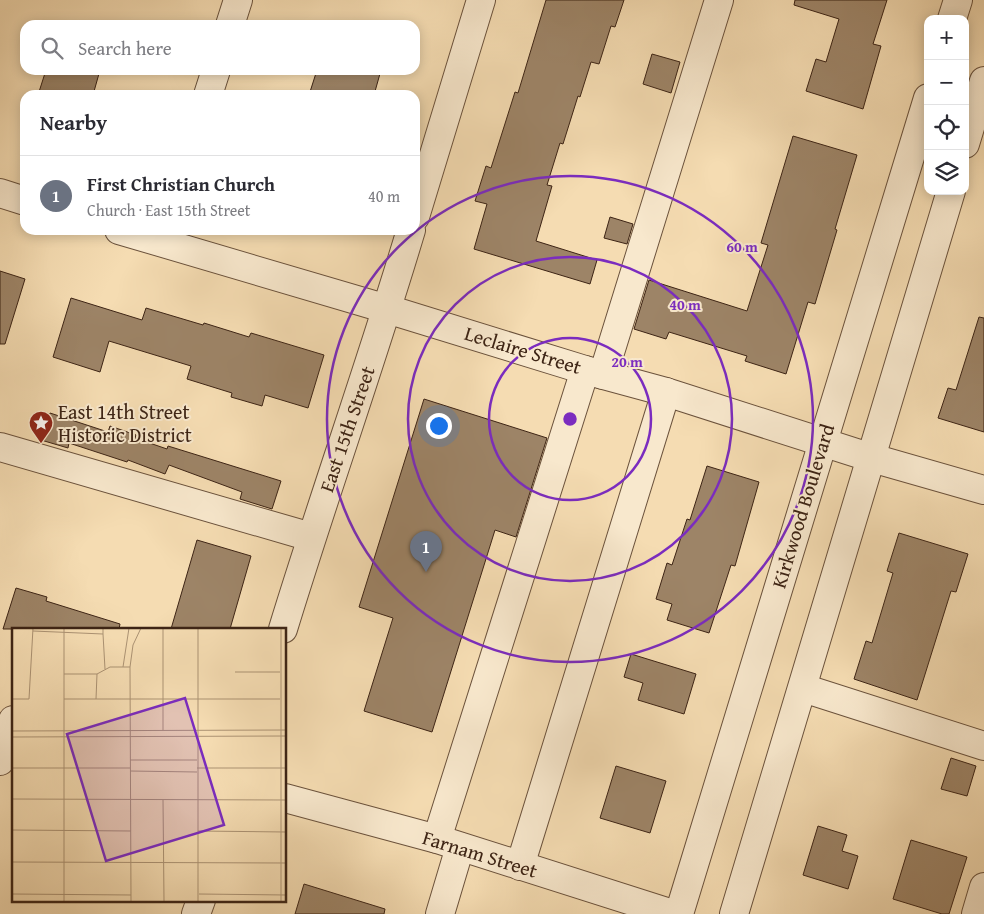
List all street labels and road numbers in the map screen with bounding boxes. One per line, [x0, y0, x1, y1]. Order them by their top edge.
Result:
street label: Leclaire Street [461, 318, 585, 381]
street label: East 15th Street [311, 362, 382, 496]
street label: Kirkwood Boulevard [764, 420, 841, 592]
street label: Farnam Street [419, 822, 541, 885]

